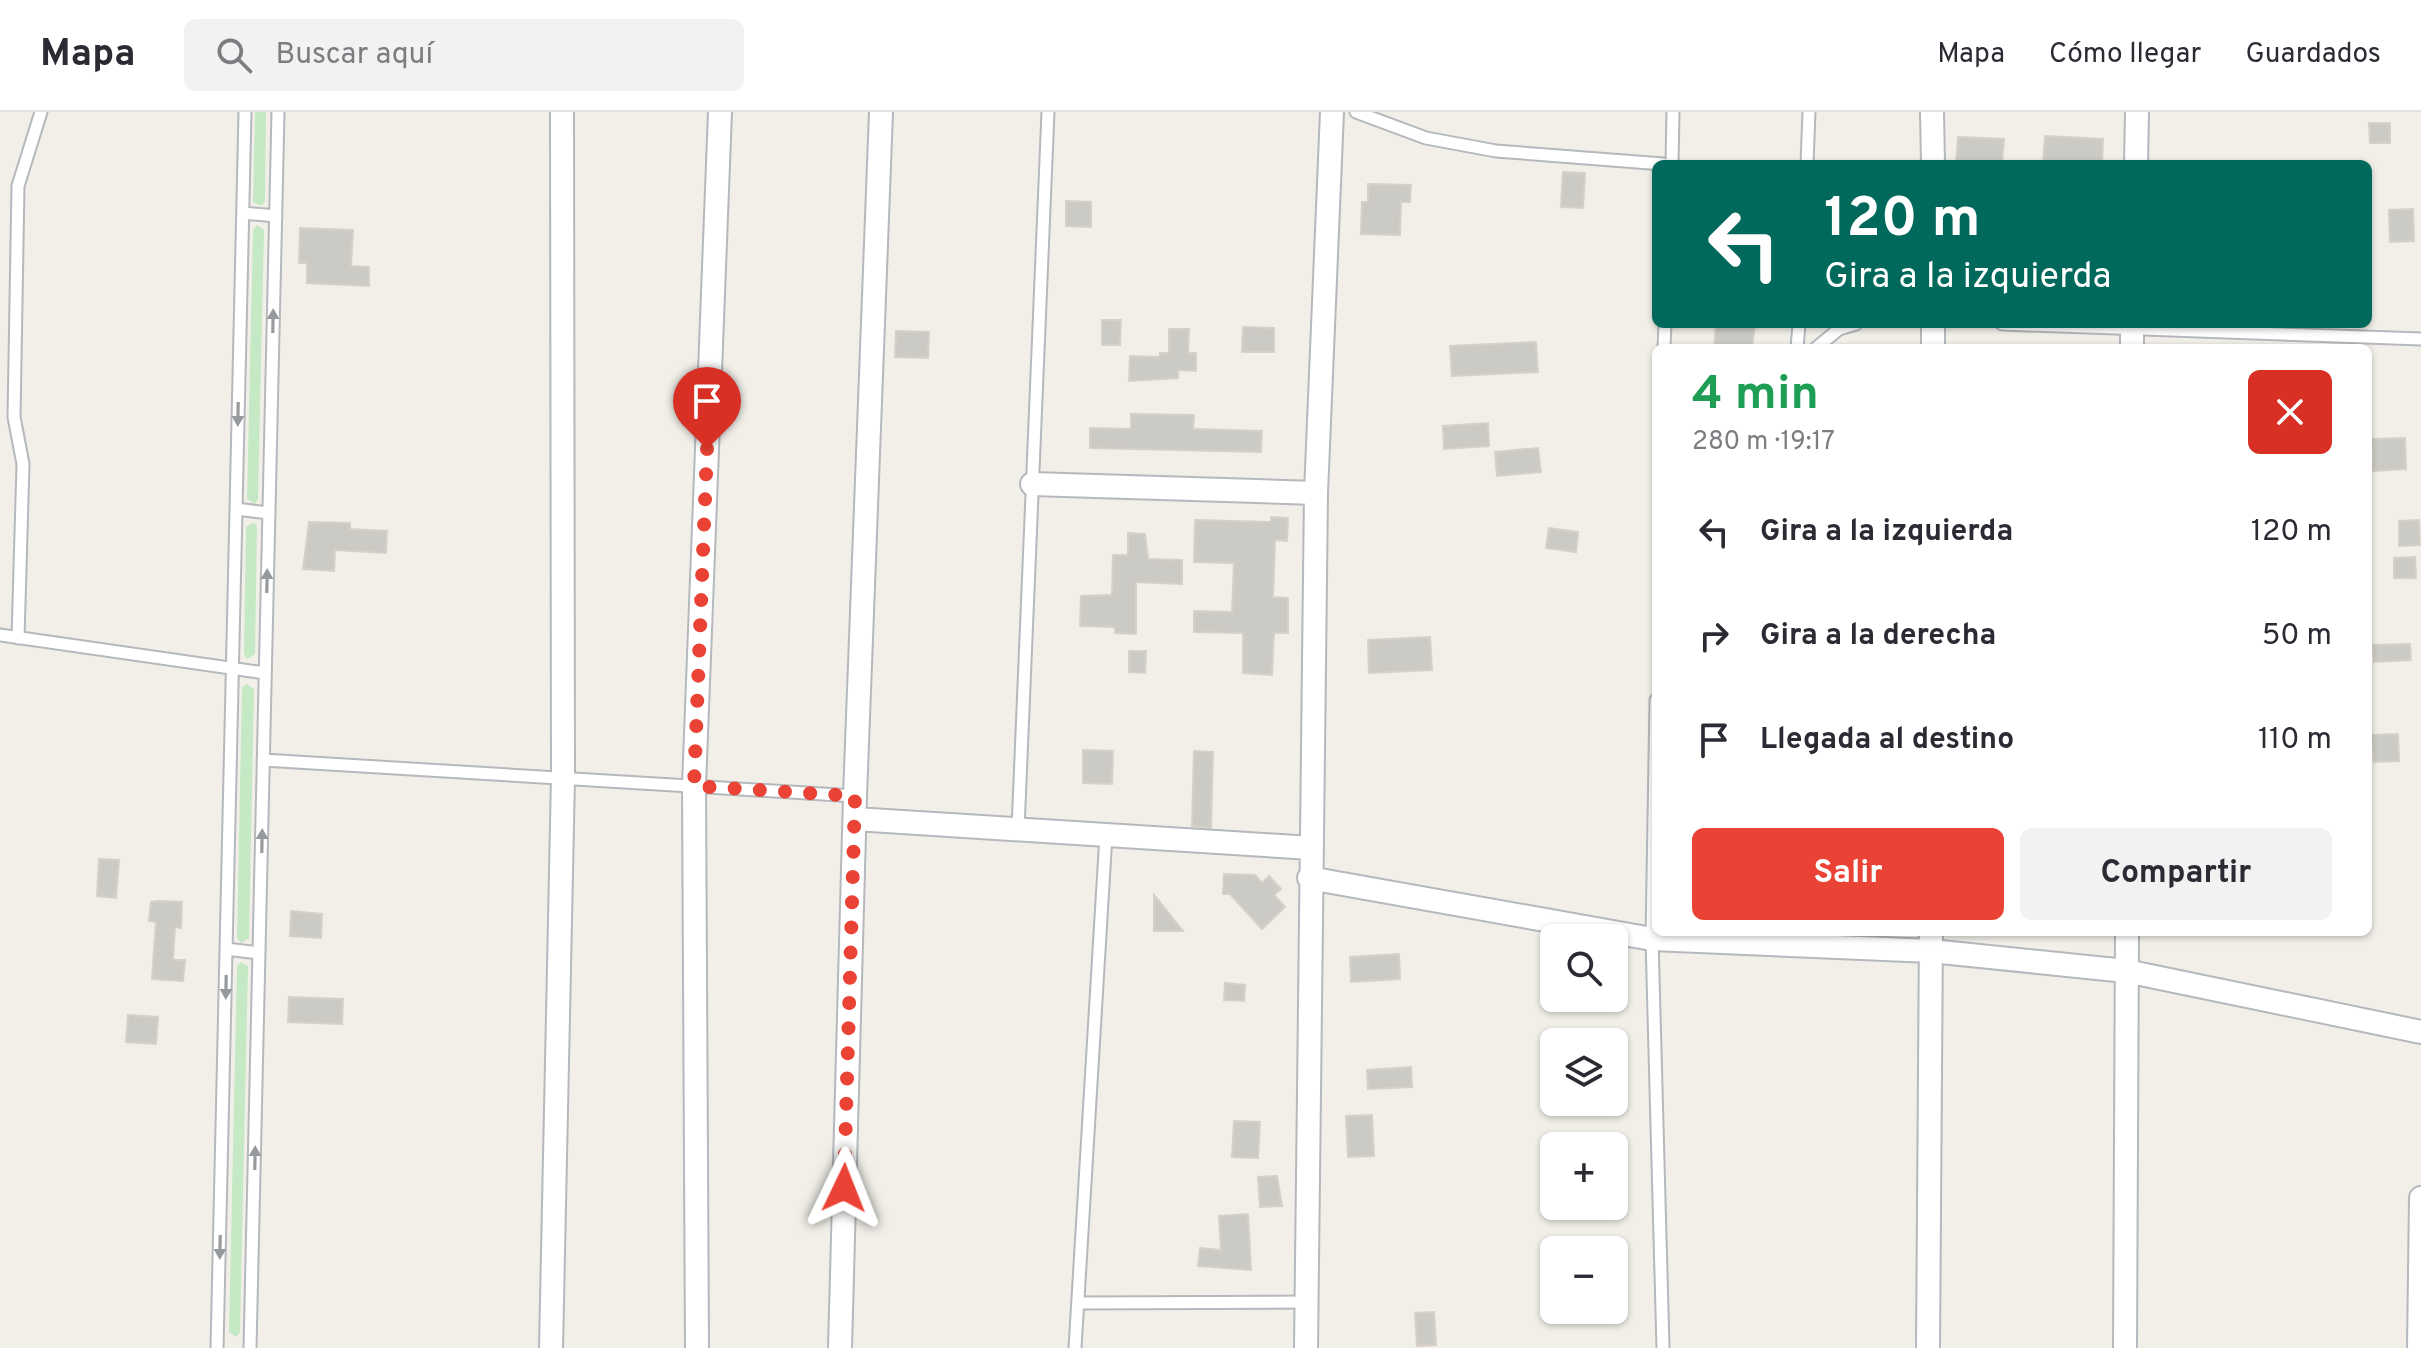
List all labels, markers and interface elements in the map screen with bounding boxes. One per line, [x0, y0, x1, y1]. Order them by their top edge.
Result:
search box [184, 19, 744, 91]
text: Mapa [40, 31, 136, 80]
icon: search [212, 33, 256, 77]
text: Buscar aquí [276, 37, 433, 74]
text: Mapa [1937, 37, 2005, 73]
text: Cómo llegar [2049, 37, 2201, 73]
text: Guardados [2245, 37, 2381, 73]
text: 120 m [1824, 186, 1981, 256]
icon: left [1692, 192, 1796, 296]
text: Gira a la izquierda [1824, 255, 2111, 301]
one-way arrow [267, 308, 280, 333]
text: 4 min [1692, 366, 1819, 426]
pin [673, 367, 741, 449]
button: close [2248, 370, 2332, 454]
icon: arrive [685, 379, 729, 423]
one-way arrow [232, 402, 245, 427]
text: 280 m · 19:17 [1692, 426, 1835, 459]
icon: left [1692, 510, 1736, 554]
text: Gira a la izquierda [1760, 514, 2013, 551]
text: 120 m [2251, 514, 2332, 551]
one-way arrow [261, 568, 274, 593]
icon: right [1692, 614, 1736, 658]
text: Gira a la derecha [1760, 618, 1996, 655]
text: 50 m [2262, 618, 2332, 655]
icon: arrive [1692, 718, 1736, 762]
text: Llegada al destino [1760, 722, 2014, 759]
text: 110 m [2258, 722, 2332, 759]
one-way arrow [255, 828, 268, 853]
button: Salir [1692, 828, 2004, 920]
button: Compartir [2020, 828, 2332, 920]
map controls [1540, 924, 1628, 1324]
button: search [1540, 924, 1628, 1012]
one-way arrow [219, 975, 232, 1000]
button: layers [1540, 1028, 1628, 1116]
button: + [1540, 1132, 1628, 1220]
one-way arrow [248, 1145, 261, 1170]
position arrow [802, 1146, 886, 1230]
one-way arrow [213, 1235, 226, 1260]
button: − [1540, 1236, 1628, 1324]

